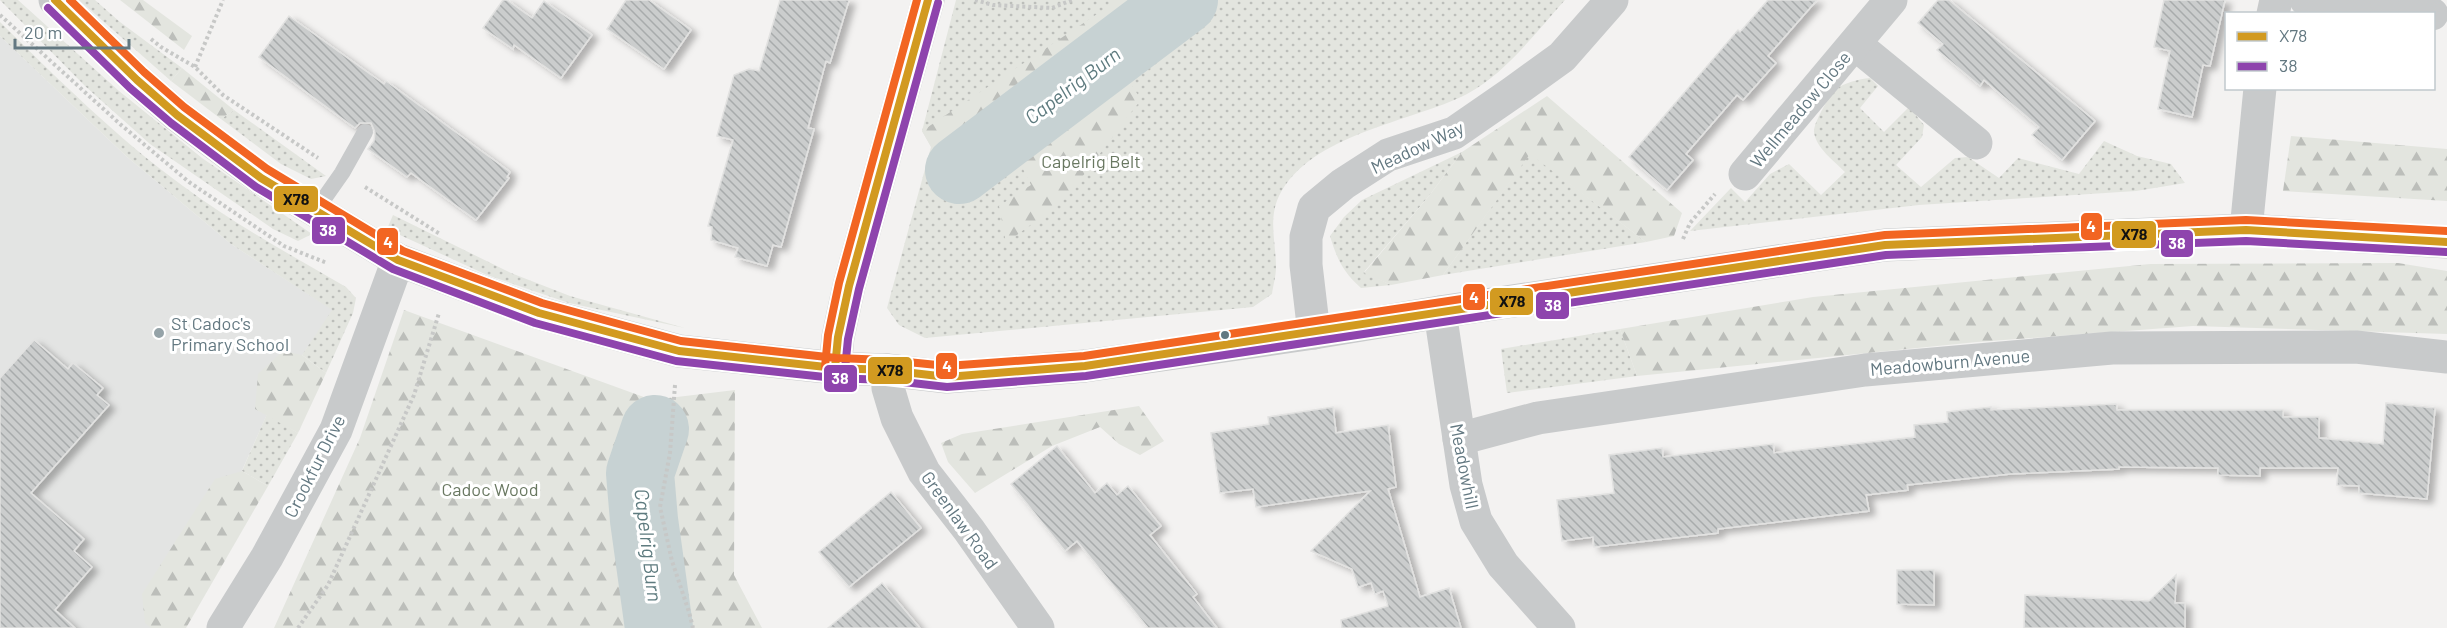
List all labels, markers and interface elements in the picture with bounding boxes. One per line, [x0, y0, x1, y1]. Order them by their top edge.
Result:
scale bar [15, 12, 129, 50]
legend [2225, 12, 2435, 90]
text: 20 m [24, 21, 62, 43]
text: X78 [2279, 24, 2308, 46]
water label: Capelrig Burn [1019, 41, 1125, 129]
street label: Wellmeadow Close [1745, 46, 1855, 172]
text: 38 [2279, 54, 2298, 76]
street label: Meadow Way [1367, 116, 1467, 178]
park label: Capelrig Belt [1041, 150, 1141, 172]
line badge: X78 [273, 185, 319, 213]
text: X78 [283, 189, 310, 208]
line badge: 4 [2080, 212, 2103, 241]
line badge: 38 [311, 216, 346, 245]
text: 4 [2086, 216, 2096, 235]
text: 38 [319, 220, 337, 239]
line badge: X78 [2111, 220, 2157, 249]
text: X78 [2121, 224, 2148, 243]
line badge: 4 [376, 227, 399, 256]
line badge: 38 [2160, 229, 2194, 258]
text: 4 [383, 232, 393, 251]
text: 38 [2168, 233, 2186, 252]
line badge: 4 [1462, 283, 1486, 311]
text: 4 [1469, 287, 1479, 306]
line badge: X78 [1489, 287, 1534, 316]
text: X78 [1499, 291, 1526, 310]
line badge: 38 [1535, 291, 1570, 320]
text: 38 [1544, 295, 1562, 314]
place label: St Cadoc's Primary School [171, 312, 289, 355]
marker: St Cadoc's Primary School [152, 326, 166, 340]
unlabelled marker [1219, 329, 1231, 341]
street label: Meadowburn Avenue [1869, 344, 2031, 380]
line badge: 4 [935, 352, 958, 380]
line badge: X78 [867, 356, 913, 385]
text: 4 [942, 356, 952, 375]
text: X78 [877, 360, 904, 379]
line badge: 38 [823, 364, 858, 393]
text: 38 [831, 368, 849, 387]
street label: Crookfur Drive [279, 411, 349, 521]
street label: Meadowhill [1446, 421, 1484, 511]
street label: Greenlaw Road [917, 467, 1003, 573]
park label: Cadoc Wood [442, 478, 538, 500]
water label: Capelrig Burn [630, 487, 668, 603]

